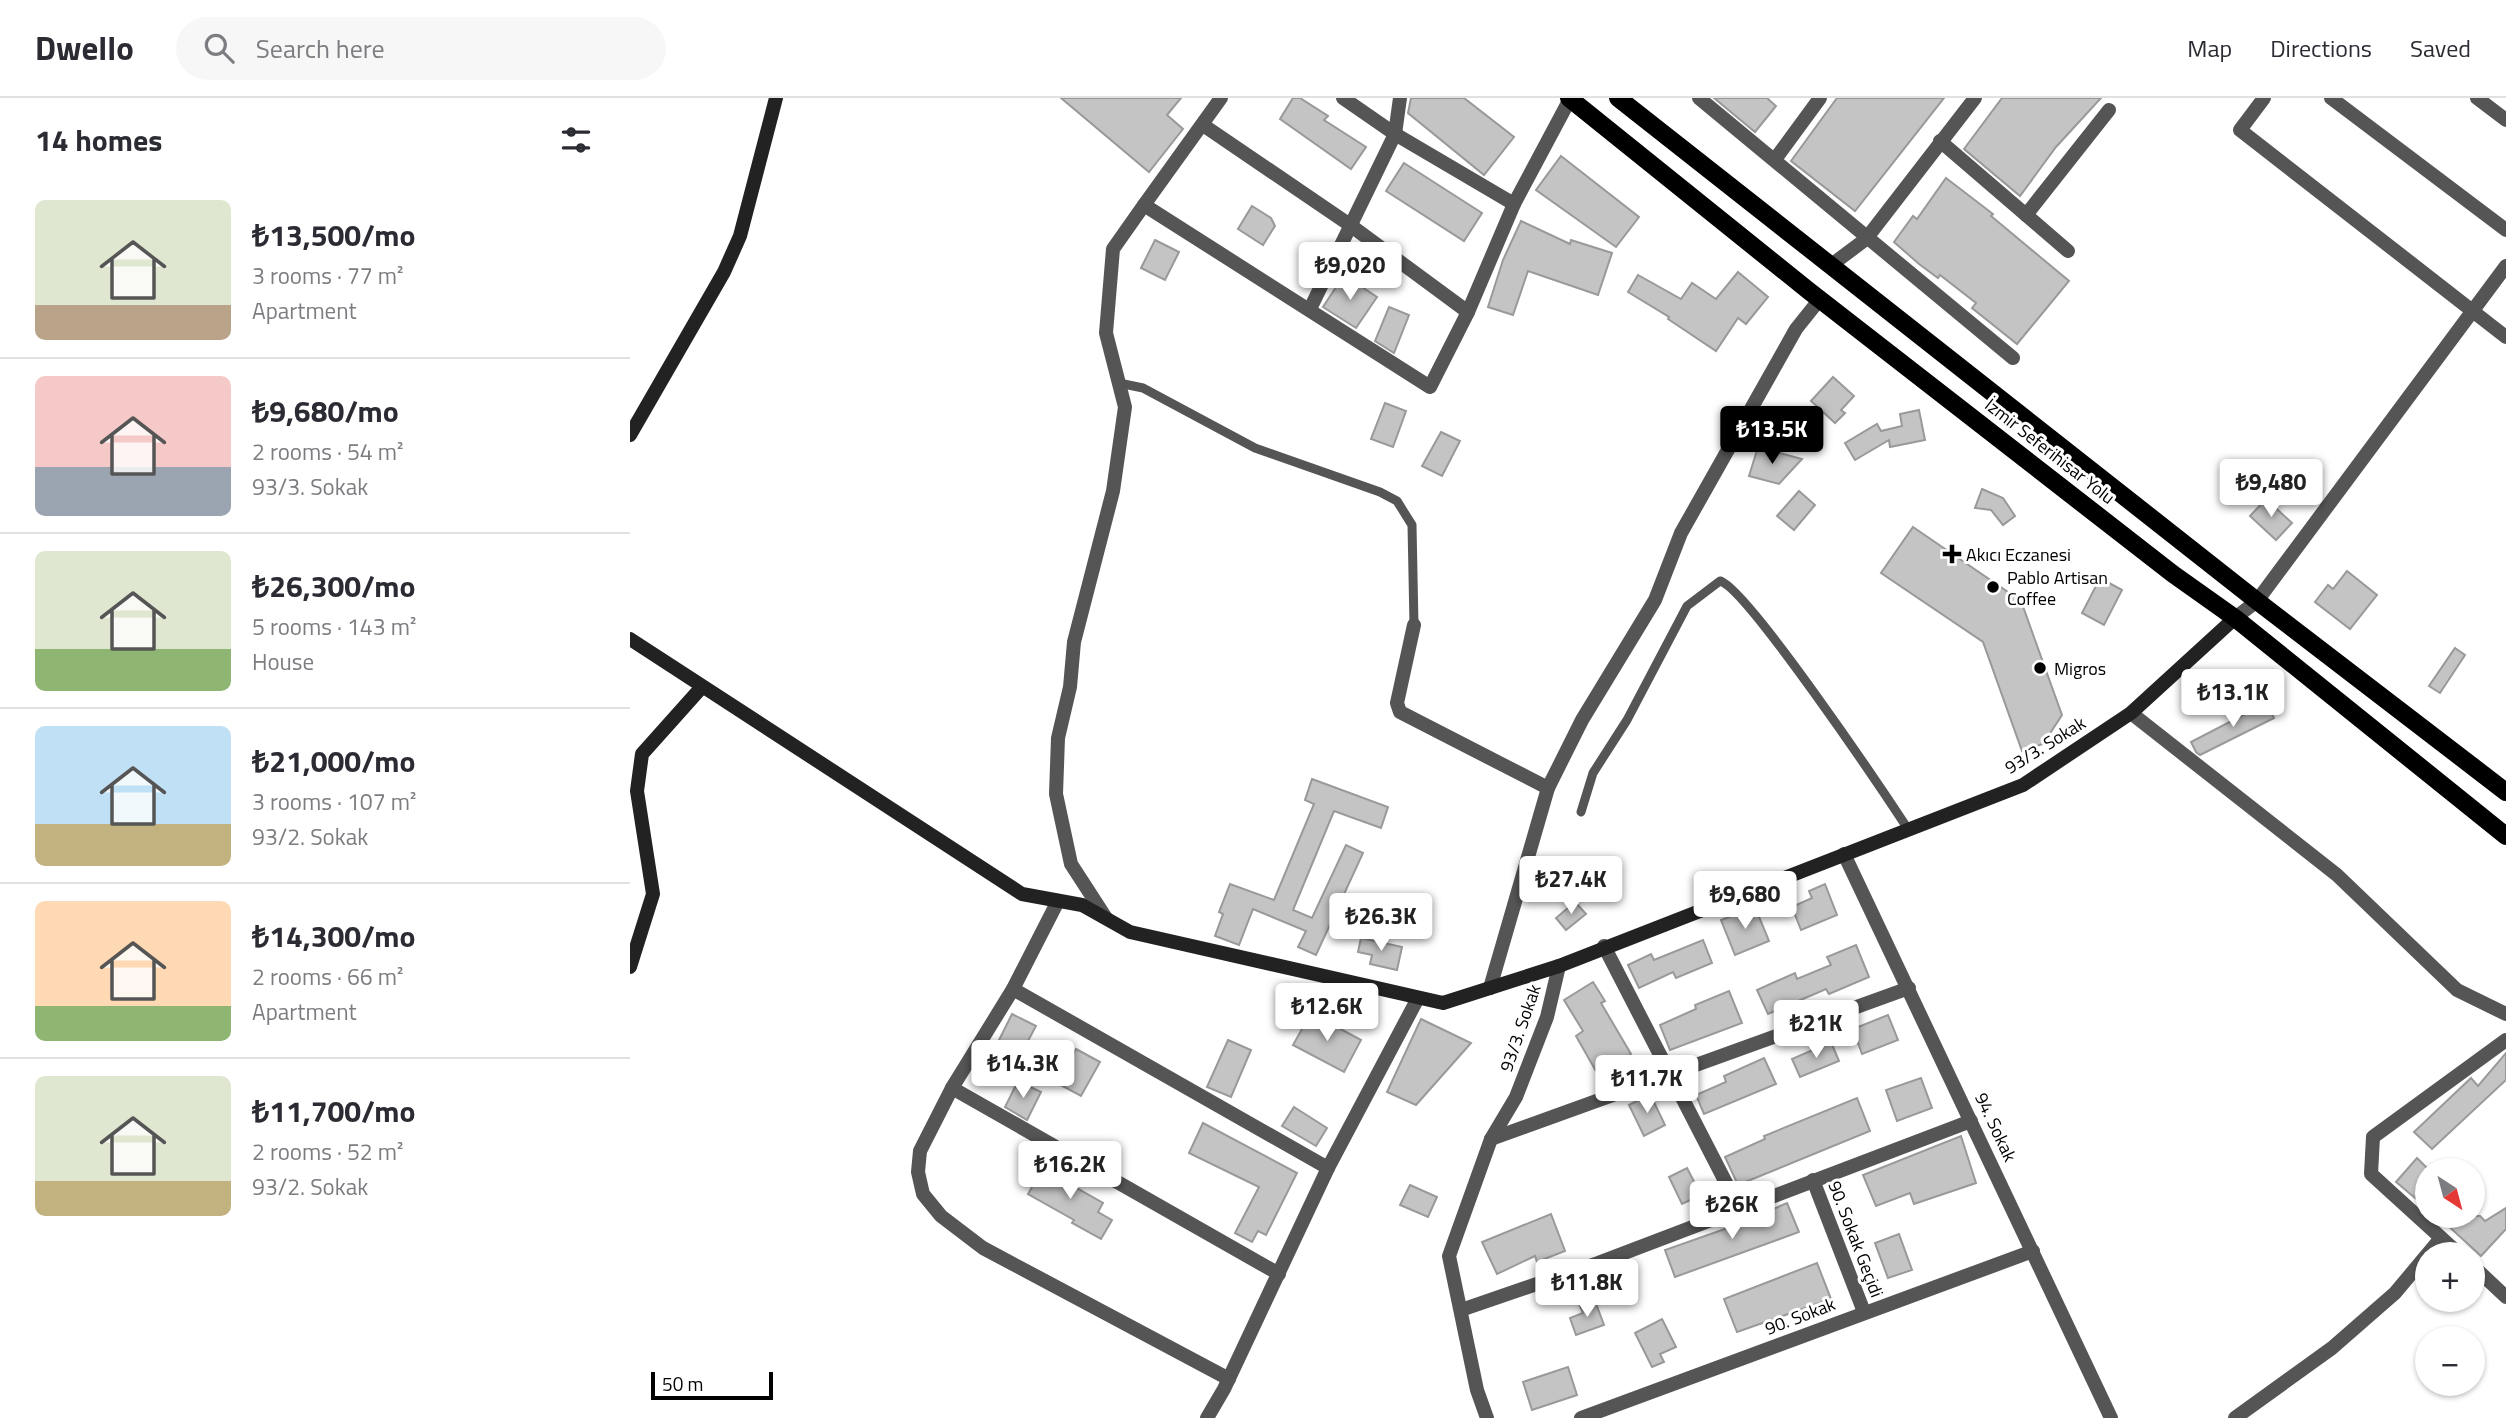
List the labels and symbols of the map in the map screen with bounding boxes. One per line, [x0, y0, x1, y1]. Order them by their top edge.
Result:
pin: ₺9,020 [1293, 242, 1407, 302]
street label: İzmir Seferihisar Yolu [1979, 392, 2121, 510]
pin: ₺13.5K [1715, 406, 1829, 466]
pin: ₺9,480 [2214, 460, 2328, 519]
place label: Akıcı Eczanesi [1966, 541, 2071, 568]
marker: Akıcı Eczanesi [1944, 546, 1960, 562]
place label: Pablo Artisan Coffee [2007, 564, 2108, 612]
marker: Pablo Artisan Coffee [1985, 579, 2001, 595]
place label: Migros [2054, 655, 2106, 682]
marker: Migros [2032, 660, 2048, 676]
pin: ₺13.1K [2176, 670, 2290, 729]
street label: 93/3. Sokak [1999, 709, 2091, 781]
pin: ₺27.4K [1514, 856, 1628, 916]
pin: ₺9,680 [1688, 872, 1802, 931]
pin: ₺26.3K [1324, 894, 1438, 953]
street label: 93/3. Sokak [1492, 980, 1548, 1075]
pin: ₺12.6K [1270, 984, 1384, 1043]
pin: ₺21K [1775, 1000, 1857, 1060]
pin: ₺14.3K [966, 1040, 1080, 1100]
pin: ₺11.7K [1590, 1056, 1704, 1115]
street label: 94. Sokak [1968, 1088, 2024, 1166]
pin: ₺16.2K [1013, 1142, 1127, 1201]
north arrow [2415, 1158, 2485, 1228]
street label: 90. Sokak Geçidi [1821, 1177, 1891, 1301]
pin: ₺26K [1691, 1182, 1773, 1241]
pin: ₺11.8K [1530, 1260, 1644, 1319]
street label: 90. Sokak [1761, 1290, 1839, 1342]
scale bar [651, 1369, 774, 1401]

